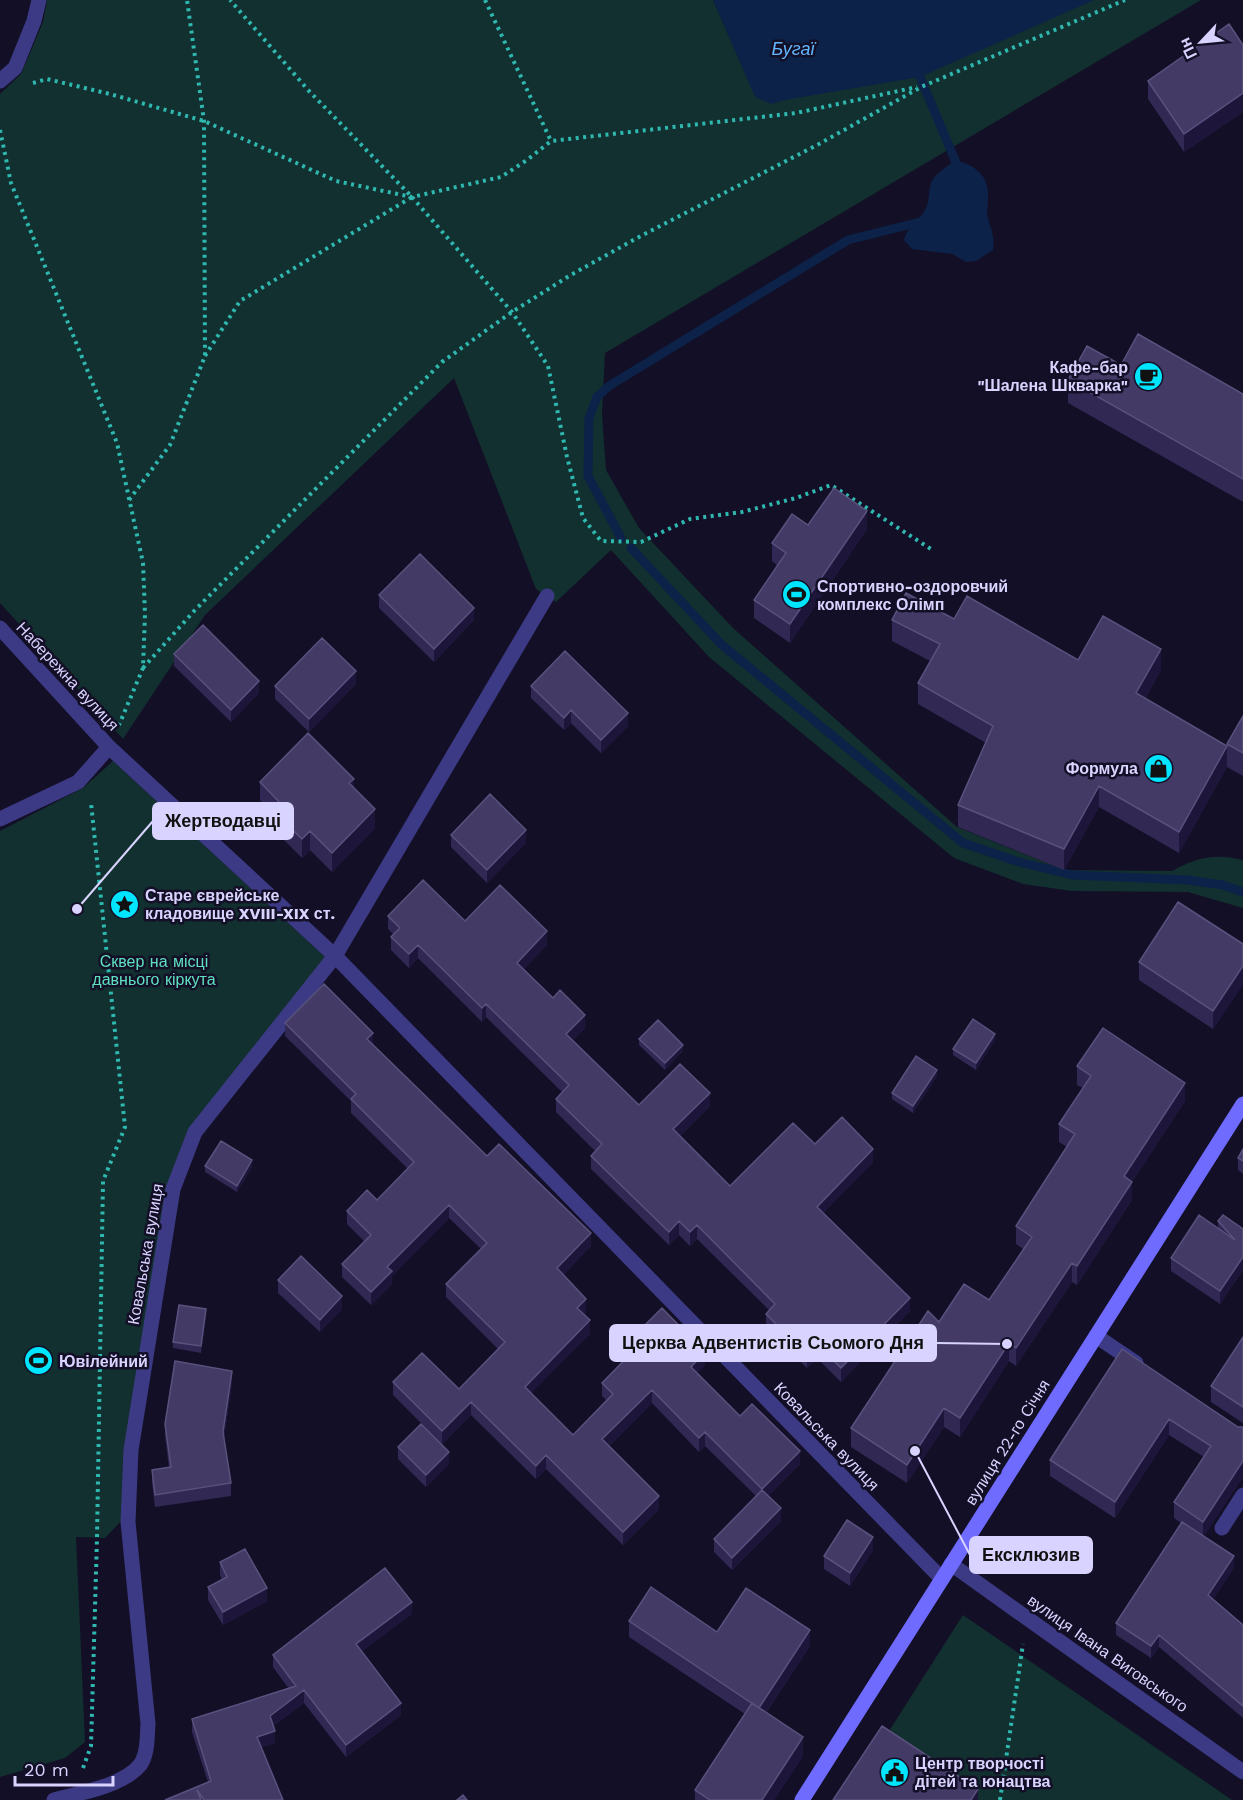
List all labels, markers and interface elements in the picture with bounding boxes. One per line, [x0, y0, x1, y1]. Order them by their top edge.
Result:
north arrow [1171, 12, 1231, 72]
text: Пн [1175, 35, 1201, 62]
water label: Бугаї [771, 38, 816, 59]
place label: Кафе-бар "Шалена Шкварка" [977, 358, 1128, 395]
cafe icon: Кафе-бар "Шалена Шкварка" [1133, 360, 1165, 392]
place label: Спортивно-оздоровчий комплекс Олімп [817, 577, 1008, 614]
sports icon: Спортивно-оздоровчий комплекс Олімп [780, 579, 812, 611]
street label: Набережна вулиця [12, 618, 123, 735]
shop icon: Формула [1143, 752, 1175, 784]
place label: Формула [1066, 759, 1138, 778]
callout: Жертводавці [153, 803, 293, 839]
text: Жертводавці [164, 810, 281, 831]
place label: Старе єврейське кладовище XVIII-XIX ст. [145, 886, 335, 923]
place icon: Старе єврейське кладовище XVIII-XIX ст. [108, 888, 140, 920]
park label: Сквер на місці давнього кіркута [92, 952, 216, 989]
street label: Ковальська вулиця [124, 1182, 167, 1326]
callout: Церква Адвентистів Сьомого Дня [610, 1325, 936, 1361]
text: Церква Адвентистів Сьомого Дня [622, 1332, 924, 1353]
sports icon: Ювілейний [22, 1345, 54, 1377]
place label: Ювілейний [59, 1352, 148, 1371]
street label: вулиця 22-го Січня [961, 1376, 1054, 1509]
street label: Ковальська вулиця [770, 1378, 883, 1494]
callout: Ексклюзив [970, 1537, 1092, 1573]
text: Ексклюзив [982, 1544, 1080, 1565]
street label: вулиця Івана Виговського [1024, 1591, 1192, 1716]
scale bar [15, 1749, 112, 1787]
place label: Центр творчості дітей та юнацтва [915, 1754, 1051, 1791]
public building icon: Центр творчості дітей та юнацтва [878, 1756, 910, 1788]
text: 20 m [24, 1759, 69, 1780]

